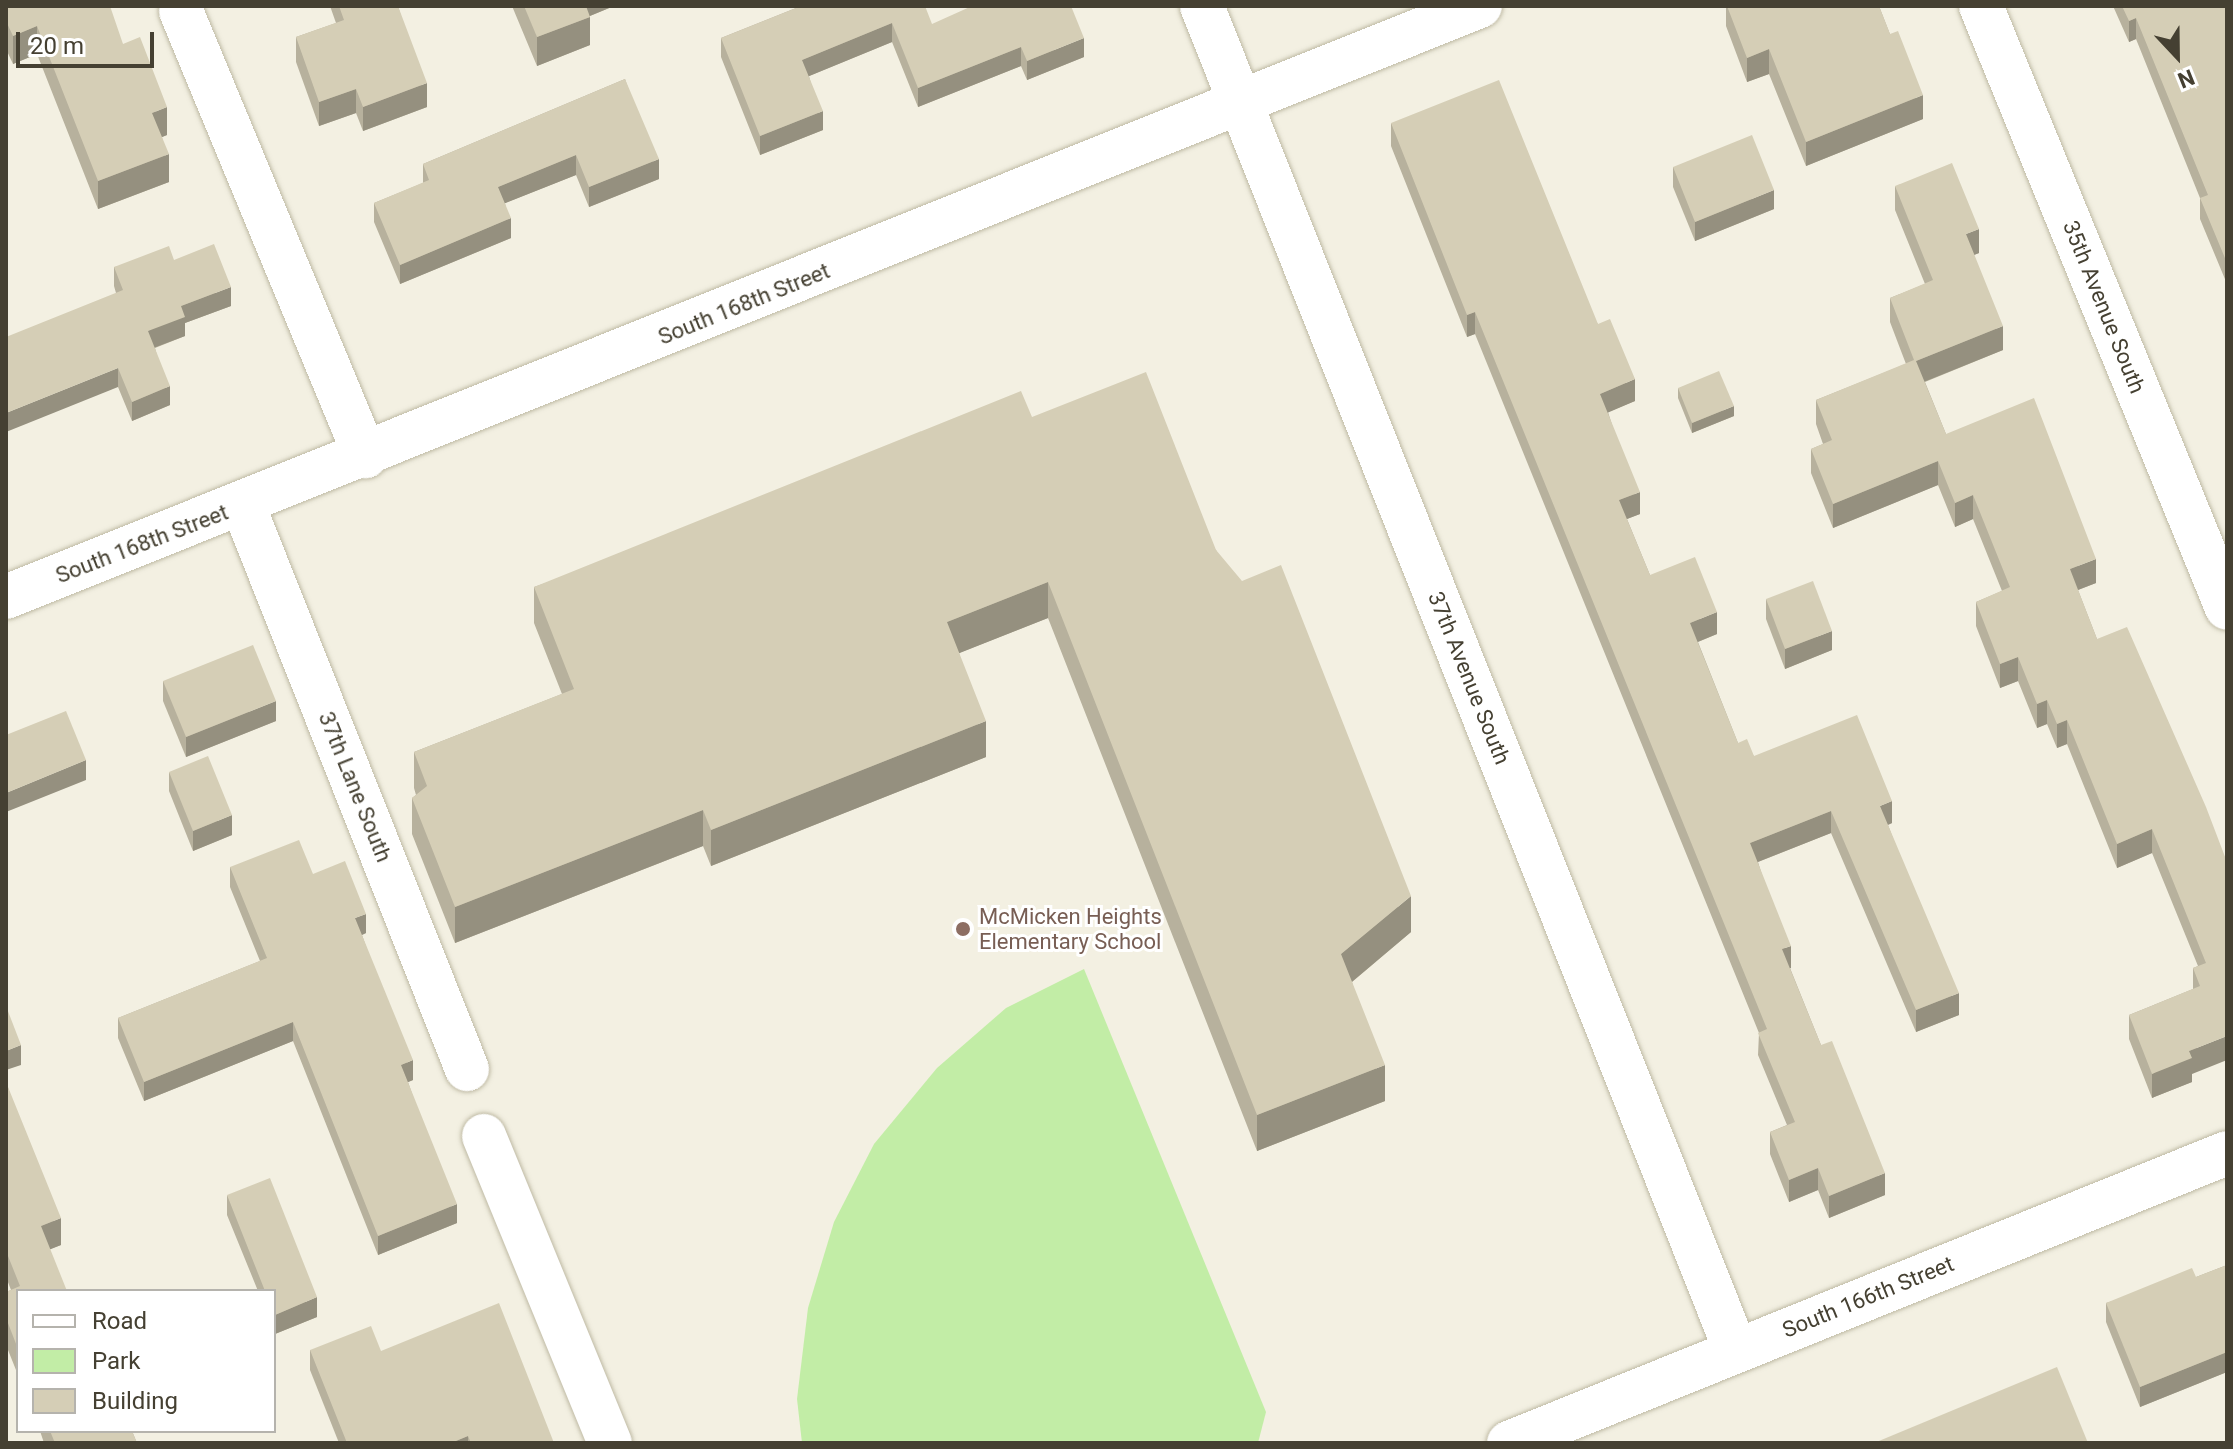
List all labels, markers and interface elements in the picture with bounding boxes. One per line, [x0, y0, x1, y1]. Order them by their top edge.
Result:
scale bar [20, 16, 158, 66]
north arrow [2137, 16, 2217, 96]
text: 20 m [30, 32, 84, 60]
text: N [2174, 64, 2198, 93]
street label: 35th Avenue South [2057, 217, 2151, 397]
street label: South 168th Street [654, 258, 834, 350]
street label: South 168th Street [52, 499, 232, 589]
street label: 37th Avenue South [1422, 588, 1516, 768]
street label: 37th Lane South [313, 708, 397, 866]
place label: McMicken Heights Elementary School [979, 903, 1162, 954]
marker: McMicken Heights Elementary School [954, 920, 972, 938]
street label: South 166th Street [1778, 1251, 1958, 1343]
legend [16, 1289, 276, 1433]
text: Road [92, 1307, 147, 1335]
text: Park [92, 1347, 140, 1375]
text: Building [92, 1387, 178, 1415]

